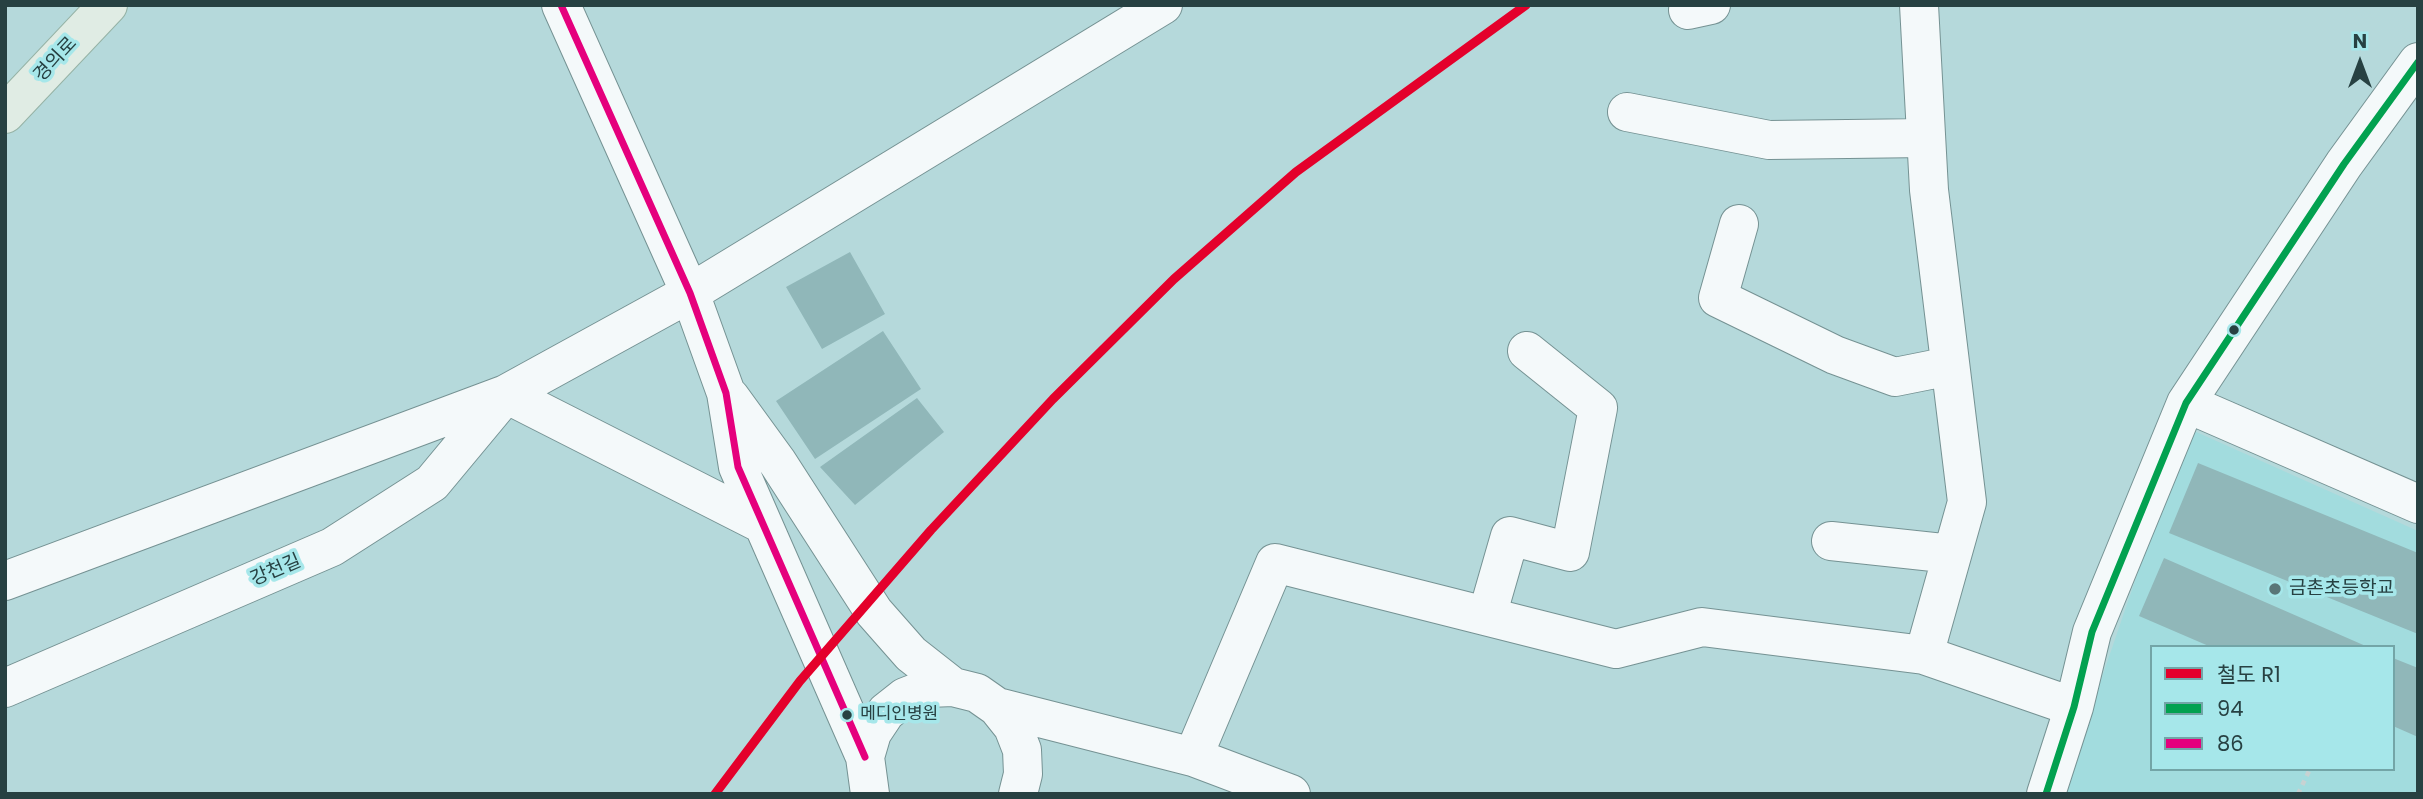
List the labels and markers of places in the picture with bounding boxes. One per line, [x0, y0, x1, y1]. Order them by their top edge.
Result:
unlabelled marker [2227, 323, 2241, 337]
place label: 금촌초등학교 [2289, 578, 2394, 600]
marker: 금촌초등학교 [2267, 581, 2283, 597]
place label: 메디인병원 [860, 705, 938, 725]
marker: 메디인병원 [840, 708, 854, 722]

